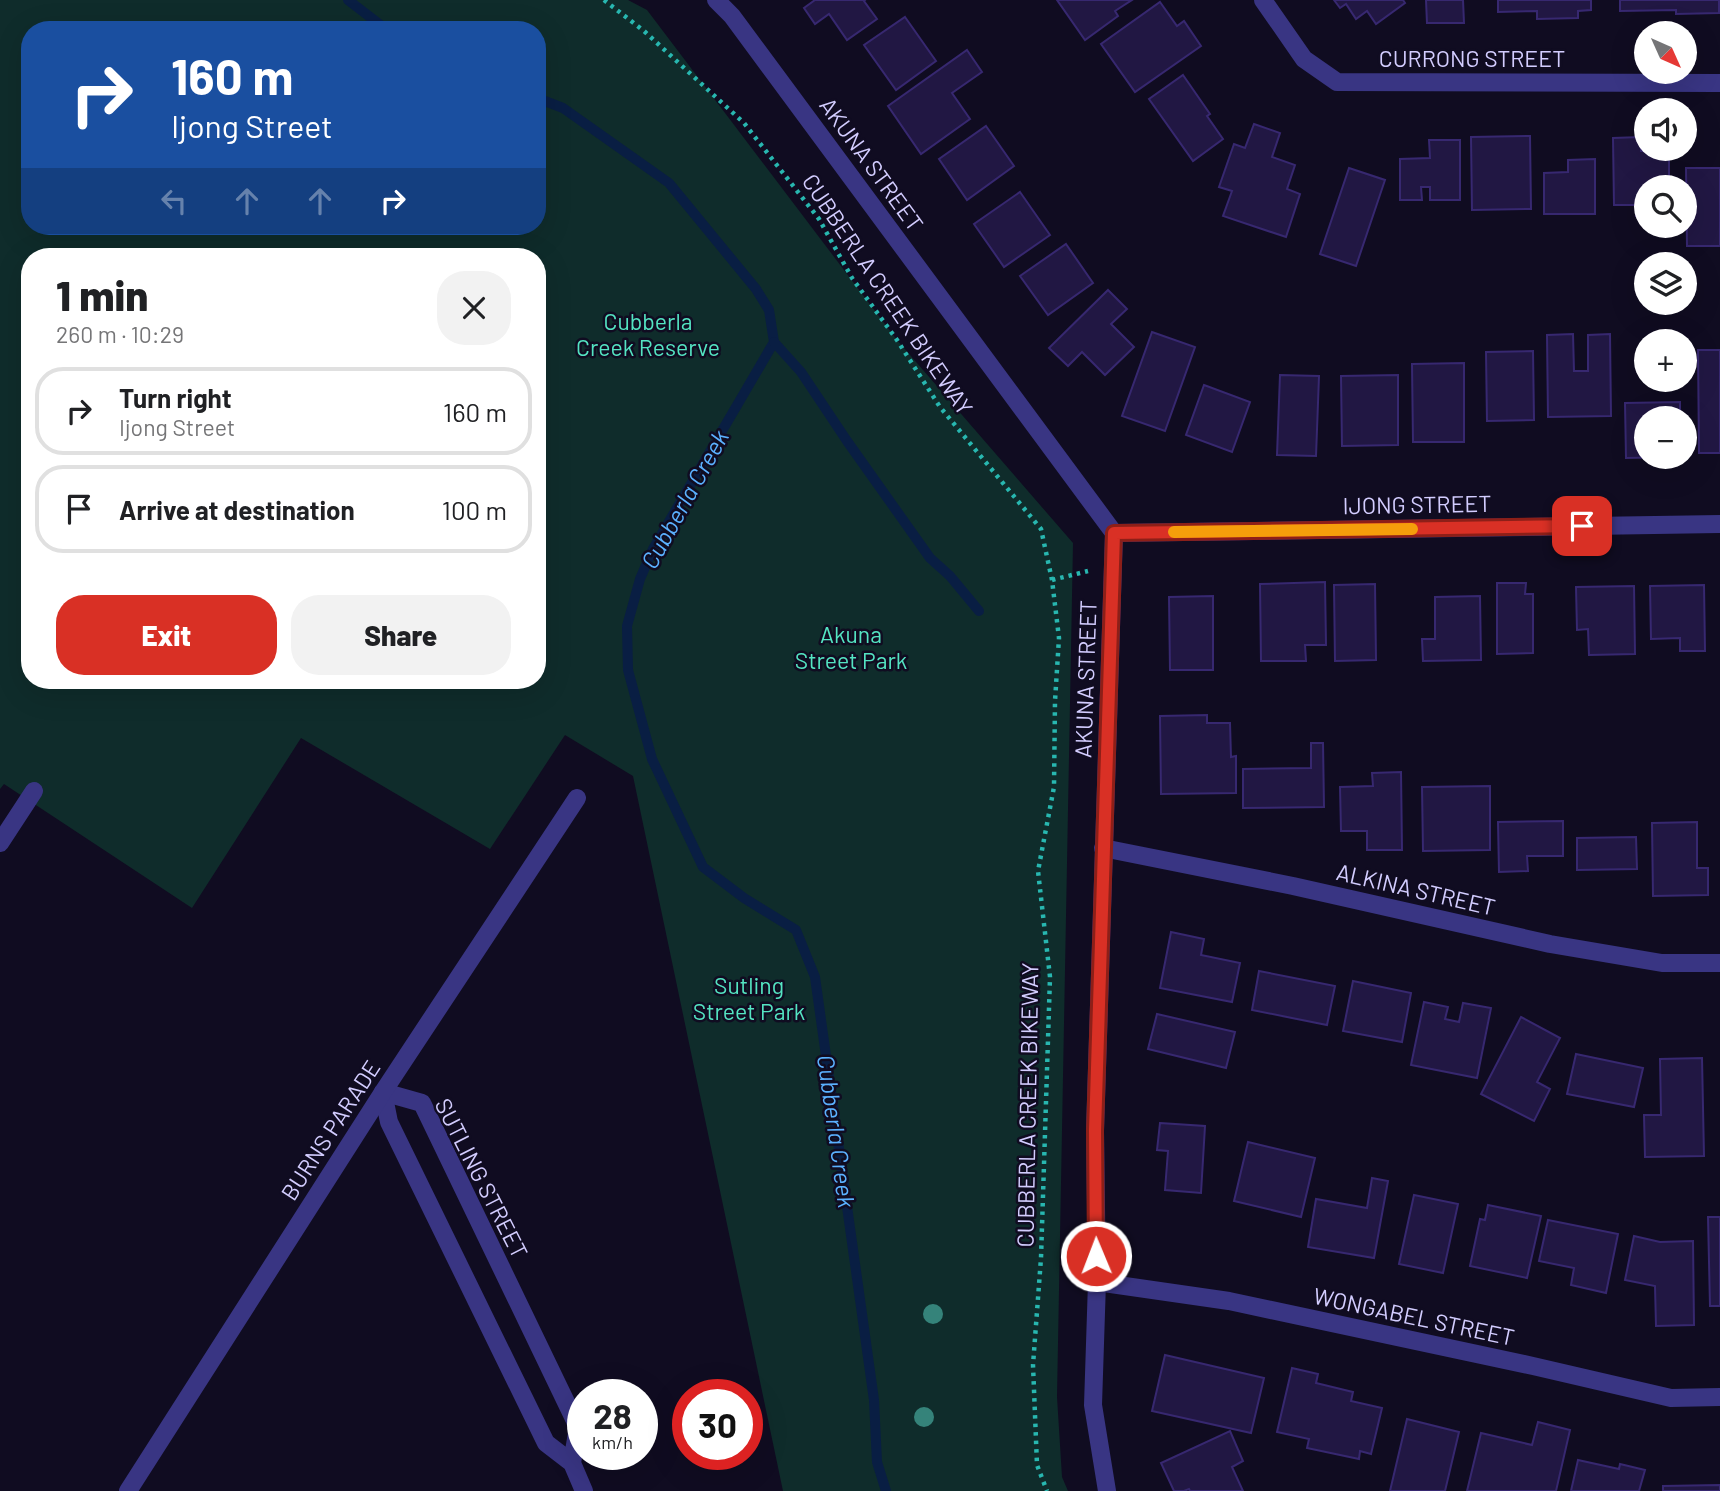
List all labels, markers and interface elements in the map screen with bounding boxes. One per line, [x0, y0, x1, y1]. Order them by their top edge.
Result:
north arrow [1634, 21, 1698, 84]
map controls [1634, 21, 1697, 469]
street label: CURRONG STREET [1379, 44, 1565, 72]
text: 160 m [171, 46, 293, 105]
icon: right [56, 49, 147, 140]
street label: AKUNA STREET [814, 92, 930, 236]
button: sound [1634, 98, 1697, 161]
text: Ijong Street [171, 106, 333, 144]
street label: CUBBERLA CREEK BIKEWAY [797, 168, 979, 420]
button: search [1634, 175, 1697, 238]
icon: left [155, 182, 193, 220]
icon: ahead [228, 182, 266, 220]
icon: ahead [301, 182, 339, 220]
icon: right [374, 182, 412, 220]
button: layers [1634, 252, 1697, 315]
text: 1 min [56, 269, 148, 319]
button: close [437, 271, 511, 345]
park label: Cubberla Creek Reserve [576, 307, 720, 361]
text: 260 m · 10:29 [56, 320, 184, 348]
button: + [1634, 329, 1697, 392]
text: Turn right [119, 382, 232, 413]
icon: right [60, 392, 98, 430]
text: 160 m [443, 396, 507, 427]
button: − [1634, 406, 1697, 469]
text: Ijong Street [119, 413, 235, 441]
water label: Cubberla Creek [634, 424, 734, 574]
street label: IJONG STREET [1342, 489, 1492, 519]
icon: arrive [60, 490, 98, 528]
text: Arrive at destination [119, 494, 355, 525]
text: 100 m [442, 494, 507, 525]
pin [1552, 496, 1612, 556]
icon: arrive [1563, 507, 1601, 545]
button: Exit [56, 595, 277, 675]
button: Share [291, 595, 511, 675]
street label: AKUNA STREET [1068, 600, 1102, 758]
park label: Akuna Street Park [795, 620, 907, 674]
street label: ALKINA STREET [1334, 857, 1498, 921]
street label: CUBBERLA CREEK BIKEWAY [1011, 962, 1043, 1248]
park label: Sutling Street Park [693, 971, 805, 1025]
water label: Cubberla Creek [812, 1053, 862, 1210]
street label: BURNS PARADE [274, 1055, 386, 1205]
street label: SUTLING STREET [430, 1093, 534, 1263]
position arrow [1059, 1219, 1133, 1293]
street label: WONGABEL STREET [1311, 1281, 1517, 1351]
speed limit sign: 30 [672, 1379, 763, 1470]
text: 28 [593, 1394, 632, 1436]
text: km/h [592, 1431, 633, 1453]

